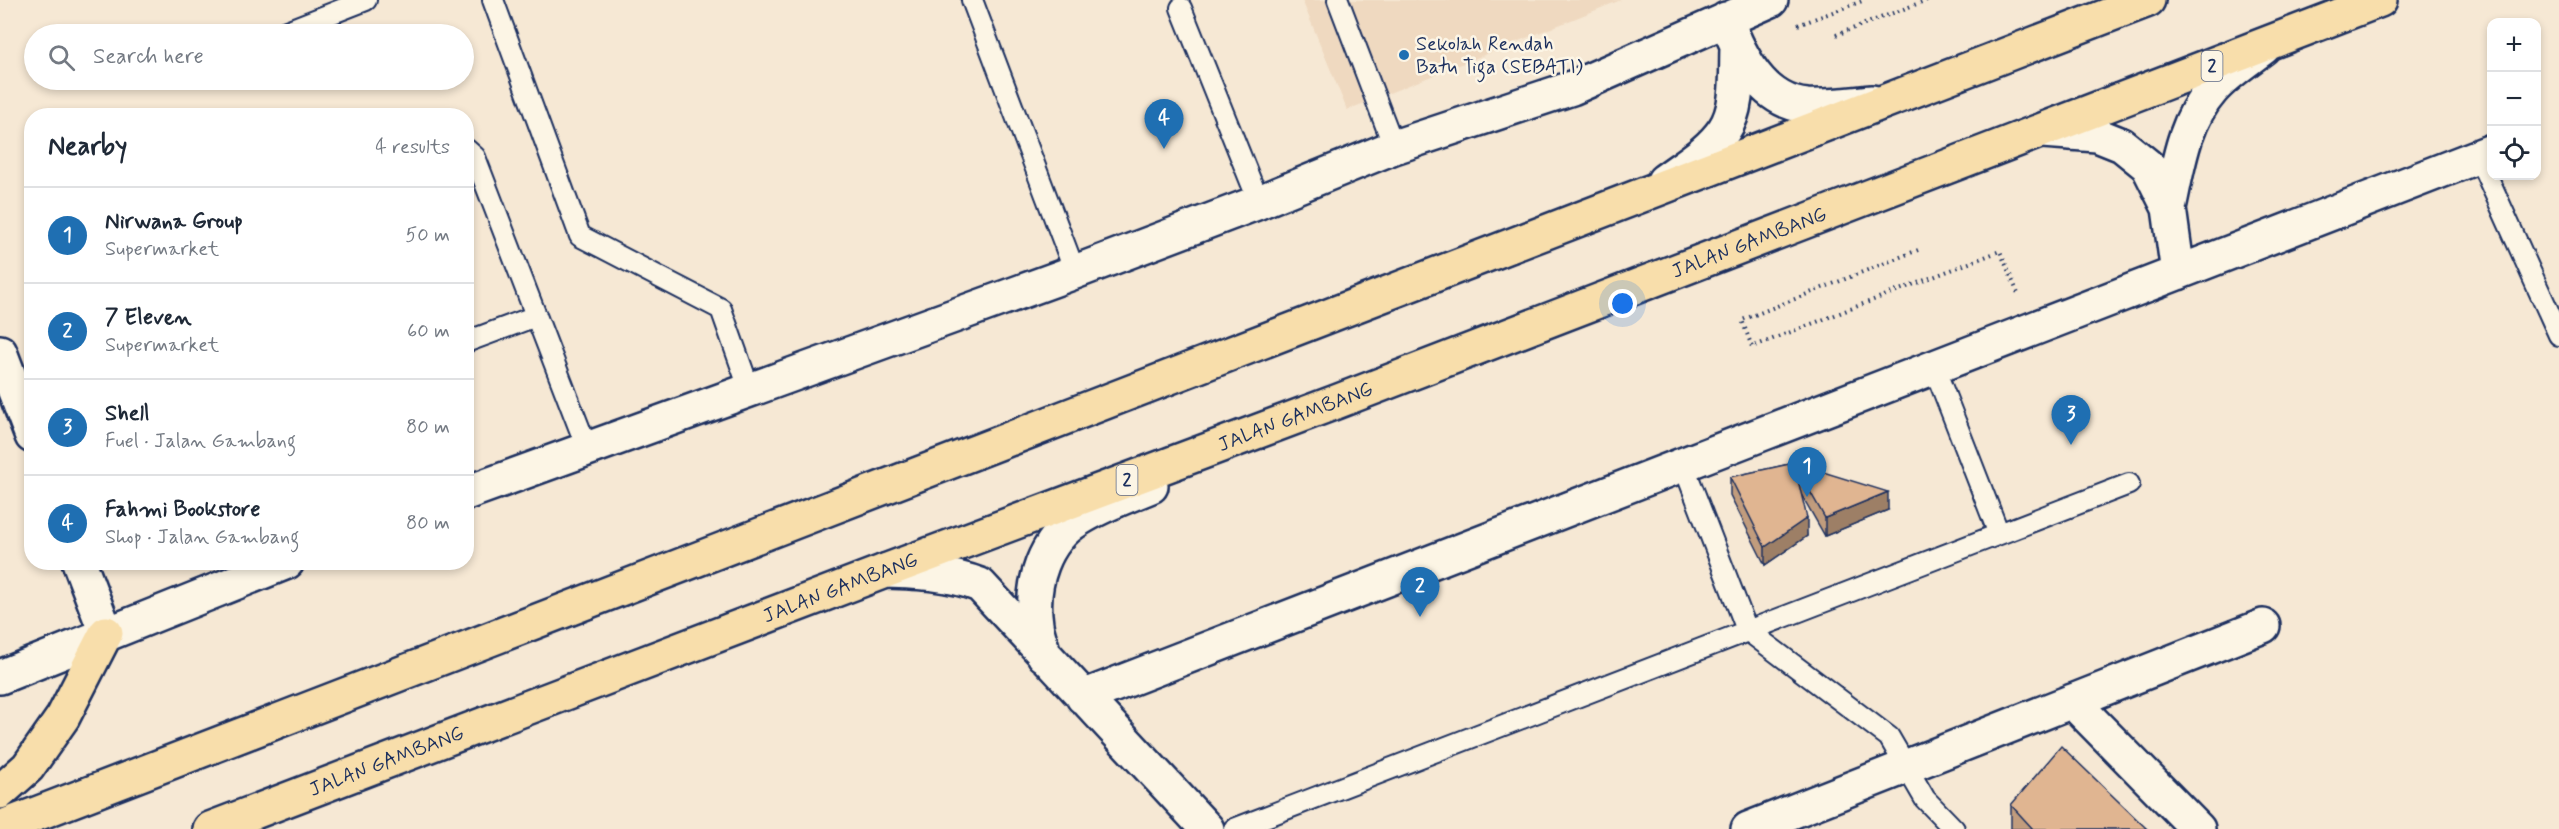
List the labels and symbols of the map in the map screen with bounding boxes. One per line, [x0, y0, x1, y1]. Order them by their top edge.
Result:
place label: Sekolah Rendah Batu Tiga (SEBATI) [1416, 31, 1583, 83]
marker: Sekolah Rendah Batu Tiga (SEBATI) [1397, 48, 1411, 62]
road number: 2 [2202, 51, 2222, 81]
pin: 4 [1144, 100, 1184, 149]
street label: JALAN GAMBANG [1668, 201, 1830, 285]
your location [1608, 289, 1637, 318]
street label: JALAN GAMBANG [1214, 376, 1377, 459]
pin: 3 [2052, 396, 2090, 445]
pin: 1 [1788, 448, 1826, 497]
road number: 2 [1116, 465, 1138, 495]
street label: JALAN GAMBANG [759, 546, 922, 630]
pin: 2 [1400, 568, 1440, 617]
street label: JALAN GAMBANG [305, 720, 468, 803]

